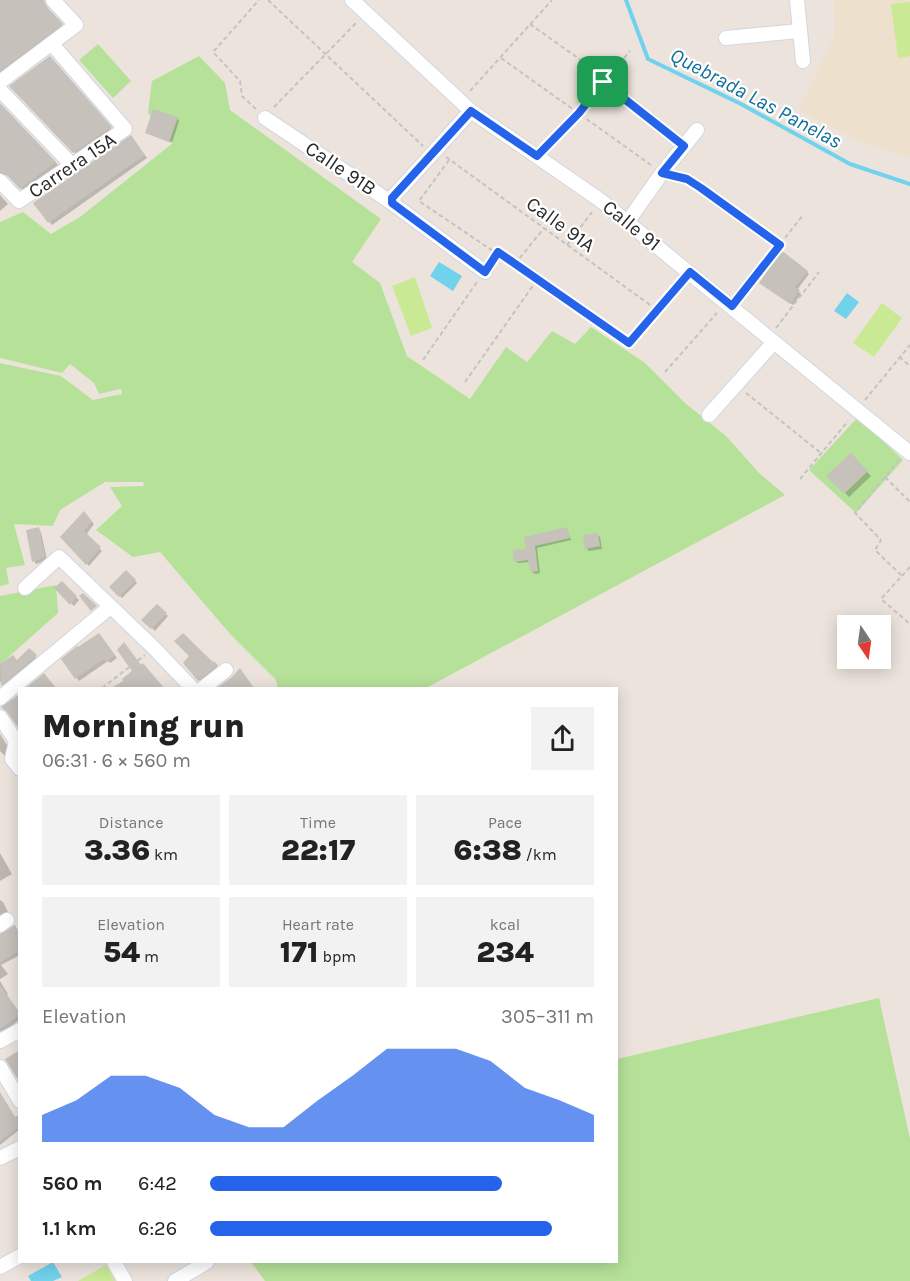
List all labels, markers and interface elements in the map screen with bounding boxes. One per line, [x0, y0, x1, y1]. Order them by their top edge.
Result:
water label: Quebrada Las Panelas [666, 43, 846, 153]
pin [577, 56, 628, 107]
icon: arrive [586, 65, 619, 98]
street label: Carrera 15A [24, 128, 120, 203]
street label: Calle 91B [301, 136, 380, 200]
street label: Calle 91A [522, 192, 600, 257]
street label: Calle 91 [598, 195, 665, 256]
north arrow [837, 615, 891, 669]
map controls [837, 615, 891, 669]
text: Morning run [42, 707, 245, 745]
button: share [531, 707, 594, 770]
text: 06:31 · 6 × 560 m [42, 749, 191, 772]
text: Distance [99, 813, 163, 832]
text: Time [300, 813, 336, 832]
text: Pace [488, 813, 522, 832]
text: 3.36 [84, 832, 150, 868]
text: 22:17 [281, 832, 355, 868]
text: 6:38 [453, 832, 522, 868]
text: km [150, 845, 178, 864]
text: /km [522, 845, 557, 864]
text: Elevation [97, 915, 165, 934]
text: Heart rate [282, 915, 354, 934]
text: kcal [490, 915, 520, 934]
text: 54 [103, 934, 140, 970]
text: 171 [280, 934, 319, 970]
text: 234 [476, 934, 534, 970]
text: m [140, 947, 159, 966]
text: bpm [319, 947, 356, 966]
text: Elevation [42, 1005, 127, 1028]
text: 305–311 m [501, 1005, 594, 1028]
text: 560 m [42, 1172, 102, 1195]
text: 6:42 [138, 1172, 177, 1195]
text: 1.1 km [42, 1217, 96, 1240]
text: 6:26 [138, 1217, 177, 1240]

